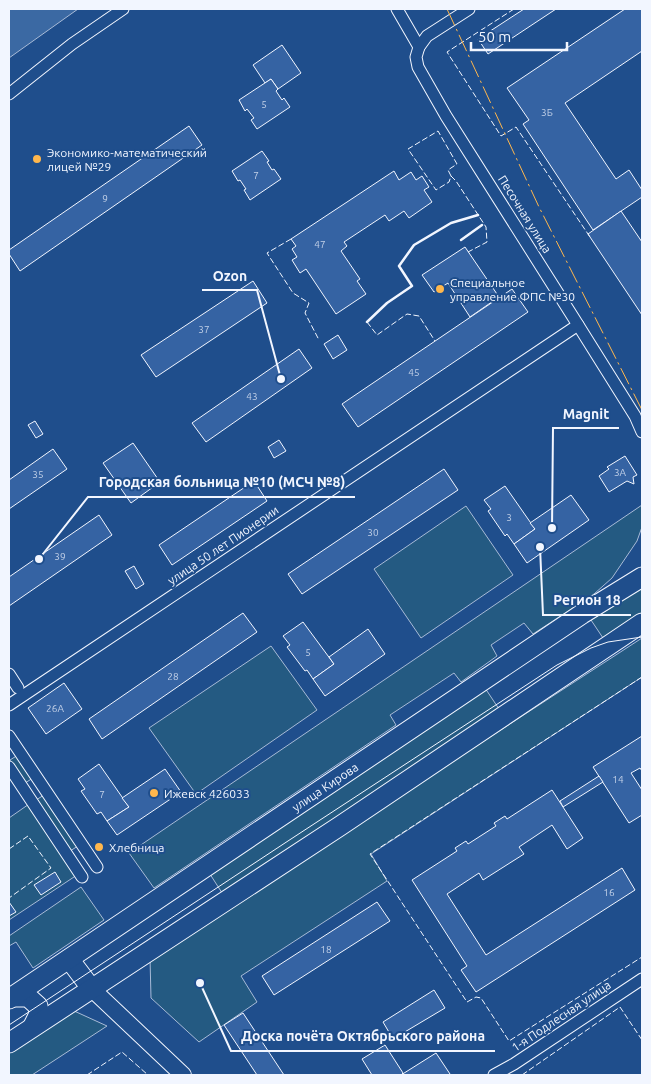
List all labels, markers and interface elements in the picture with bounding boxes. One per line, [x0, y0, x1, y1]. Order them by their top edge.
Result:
scale bar [471, 20, 567, 52]
text: 50 m [478, 28, 511, 45]
house number: 5 [261, 99, 267, 110]
house number: 3Б [541, 107, 553, 118]
place label: Экономико-математический лицей №29 [47, 146, 207, 173]
marker: Экономико-математический лицей №29 [31, 153, 43, 165]
house number: 7 [253, 170, 259, 181]
street label: Песочная улица [496, 173, 554, 255]
house number: 9 [102, 193, 108, 204]
house number: 47 [314, 239, 326, 250]
callout: Ozon [202, 261, 257, 290]
text: Ozon [213, 268, 247, 284]
place label: Специальное управление ФПС №30 [450, 276, 575, 303]
marker: Специальное управление ФПС №30 [434, 283, 446, 295]
house number: 37 [198, 324, 210, 335]
house number: 45 [408, 367, 420, 378]
house number: 43 [246, 391, 258, 402]
callout: Magnit [553, 399, 619, 428]
text: Magnit [563, 406, 609, 422]
house number: 3А [614, 467, 627, 478]
callout: Городская больница №10 (МСЧ №8) [88, 468, 355, 497]
house number: 35 [32, 469, 44, 480]
text: Городская больница №10 (МСЧ №8) [99, 474, 345, 490]
street label: улица 50 лет Пионерии [165, 503, 281, 587]
house number: 3 [506, 512, 512, 523]
house number: 30 [367, 527, 379, 538]
house number: 39 [54, 551, 66, 562]
callout: Регион 18 [543, 586, 631, 615]
text: Регион 18 [553, 592, 621, 608]
house number: 5 [305, 647, 311, 658]
house number: 28 [167, 671, 179, 682]
house number: 26А [46, 703, 64, 714]
street label: улица Кирова [290, 760, 360, 814]
house number: 14 [612, 774, 624, 785]
marker: Ижевск 426033 [148, 787, 160, 799]
place label: Ижевск 426033 [164, 787, 250, 800]
house number: 7 [99, 789, 105, 800]
marker: Хлебница [93, 841, 105, 853]
place label: Хлебница [109, 841, 165, 854]
house number: 16 [603, 887, 615, 898]
house number: 18 [320, 944, 332, 955]
street label: 1-я Подлесная улица [509, 978, 613, 1054]
callout: Доска почёта Октябрьского района [231, 1022, 495, 1051]
text: Доска почёта Октябрьского района [241, 1028, 485, 1044]

